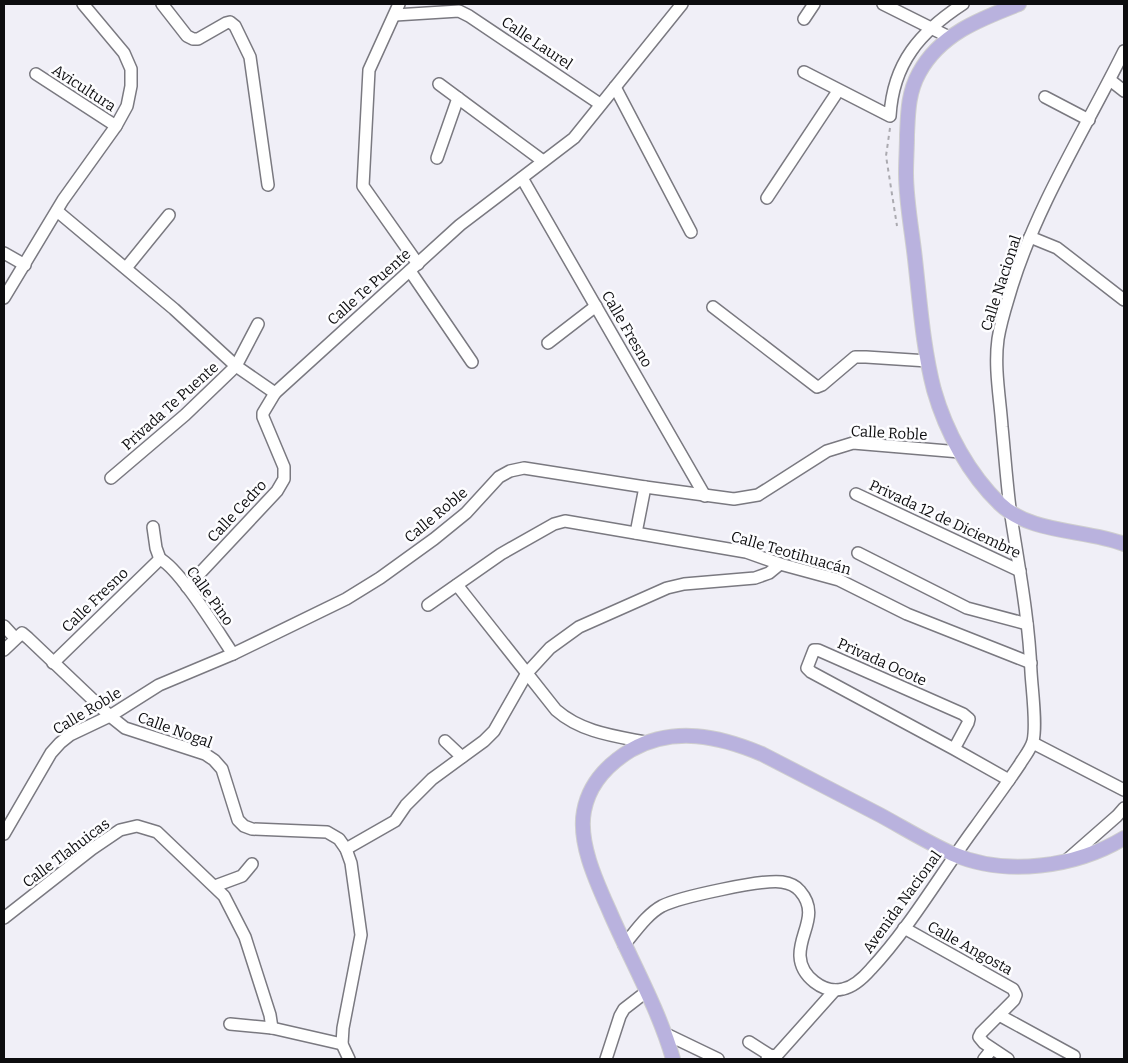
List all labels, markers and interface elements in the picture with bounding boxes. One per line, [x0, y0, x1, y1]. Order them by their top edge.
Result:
street label: Calle Laurel [498, 13, 576, 73]
street label: Avicultura [49, 61, 119, 115]
street label: Calle Nacional [977, 233, 1025, 333]
street label: Calle Te Puente [324, 245, 414, 329]
street label: Calle Fresno [598, 288, 656, 370]
street label: Privada Te Puente [118, 358, 222, 454]
street label: Calle Roble [850, 422, 928, 444]
street label: Calle Cedro [204, 476, 270, 546]
street label: Privada 12 de Diciembre [866, 476, 1024, 562]
street label: Calle Roble [401, 483, 471, 547]
street label: Calle Teotihuacán [729, 527, 854, 579]
street label: Calle Pino [182, 563, 238, 629]
street label: Calle Fresno [58, 564, 132, 636]
street label: Privada Ocote [835, 634, 929, 690]
street label: Calle Roble [49, 684, 125, 738]
street label: Calle Nogal [135, 708, 215, 752]
street label: Calle Tlahuicas [19, 814, 113, 892]
street label: Avenida Nacional [859, 847, 945, 957]
street label: Calle Angosta [924, 917, 1016, 979]

